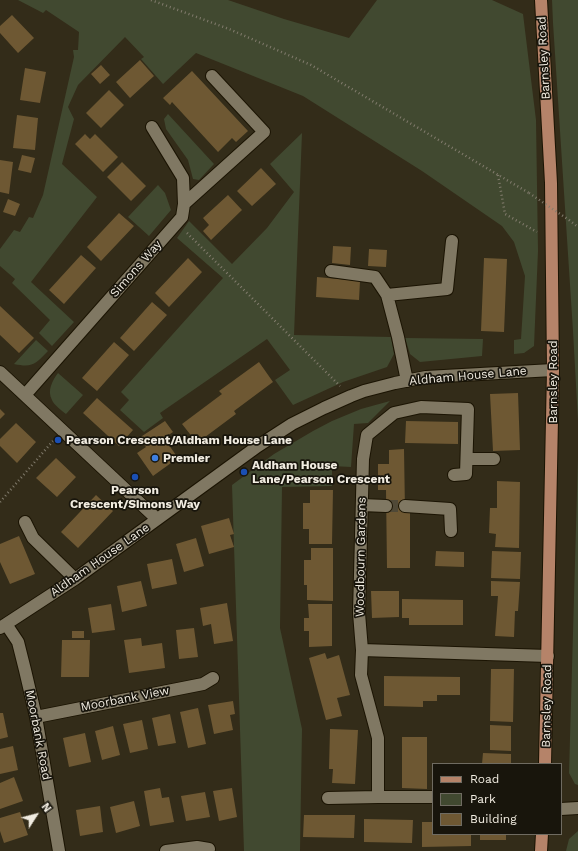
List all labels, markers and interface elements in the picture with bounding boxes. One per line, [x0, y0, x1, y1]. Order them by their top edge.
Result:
street label: Barnsley Road [535, 16, 553, 100]
street label: Simons Way [107, 237, 165, 301]
street label: Barnsley Road [546, 340, 560, 424]
street label: Aldham House Lane [409, 364, 527, 388]
place label: Pearson Crescent/Aldham House Lane [66, 433, 292, 447]
marker: Pearson Crescent/Aldham House Lane [53, 435, 63, 445]
place label: Premier [163, 451, 210, 465]
marker: Premier [150, 453, 160, 463]
place label: Aldham House Lane/Pearson Crescent [252, 458, 390, 486]
marker: Aldham House Lane/Pearson Crescent [239, 467, 249, 477]
marker: Pearson Crescent/Simons Way [130, 472, 140, 482]
place label: Pearson Crescent/Simons Way [70, 483, 200, 511]
street label: Woodbourn Gardens [353, 497, 369, 617]
street label: Aldham House Lane [48, 520, 152, 600]
street label: Barnsley Road [539, 664, 555, 748]
street label: Moorbank View [80, 683, 170, 715]
street label: Moorbank Road [22, 689, 54, 781]
legend [432, 763, 562, 835]
text: Road [470, 772, 499, 786]
text: Park [470, 792, 496, 806]
north arrow [16, 795, 56, 835]
text: N [38, 801, 54, 815]
text: Building [470, 812, 517, 826]

